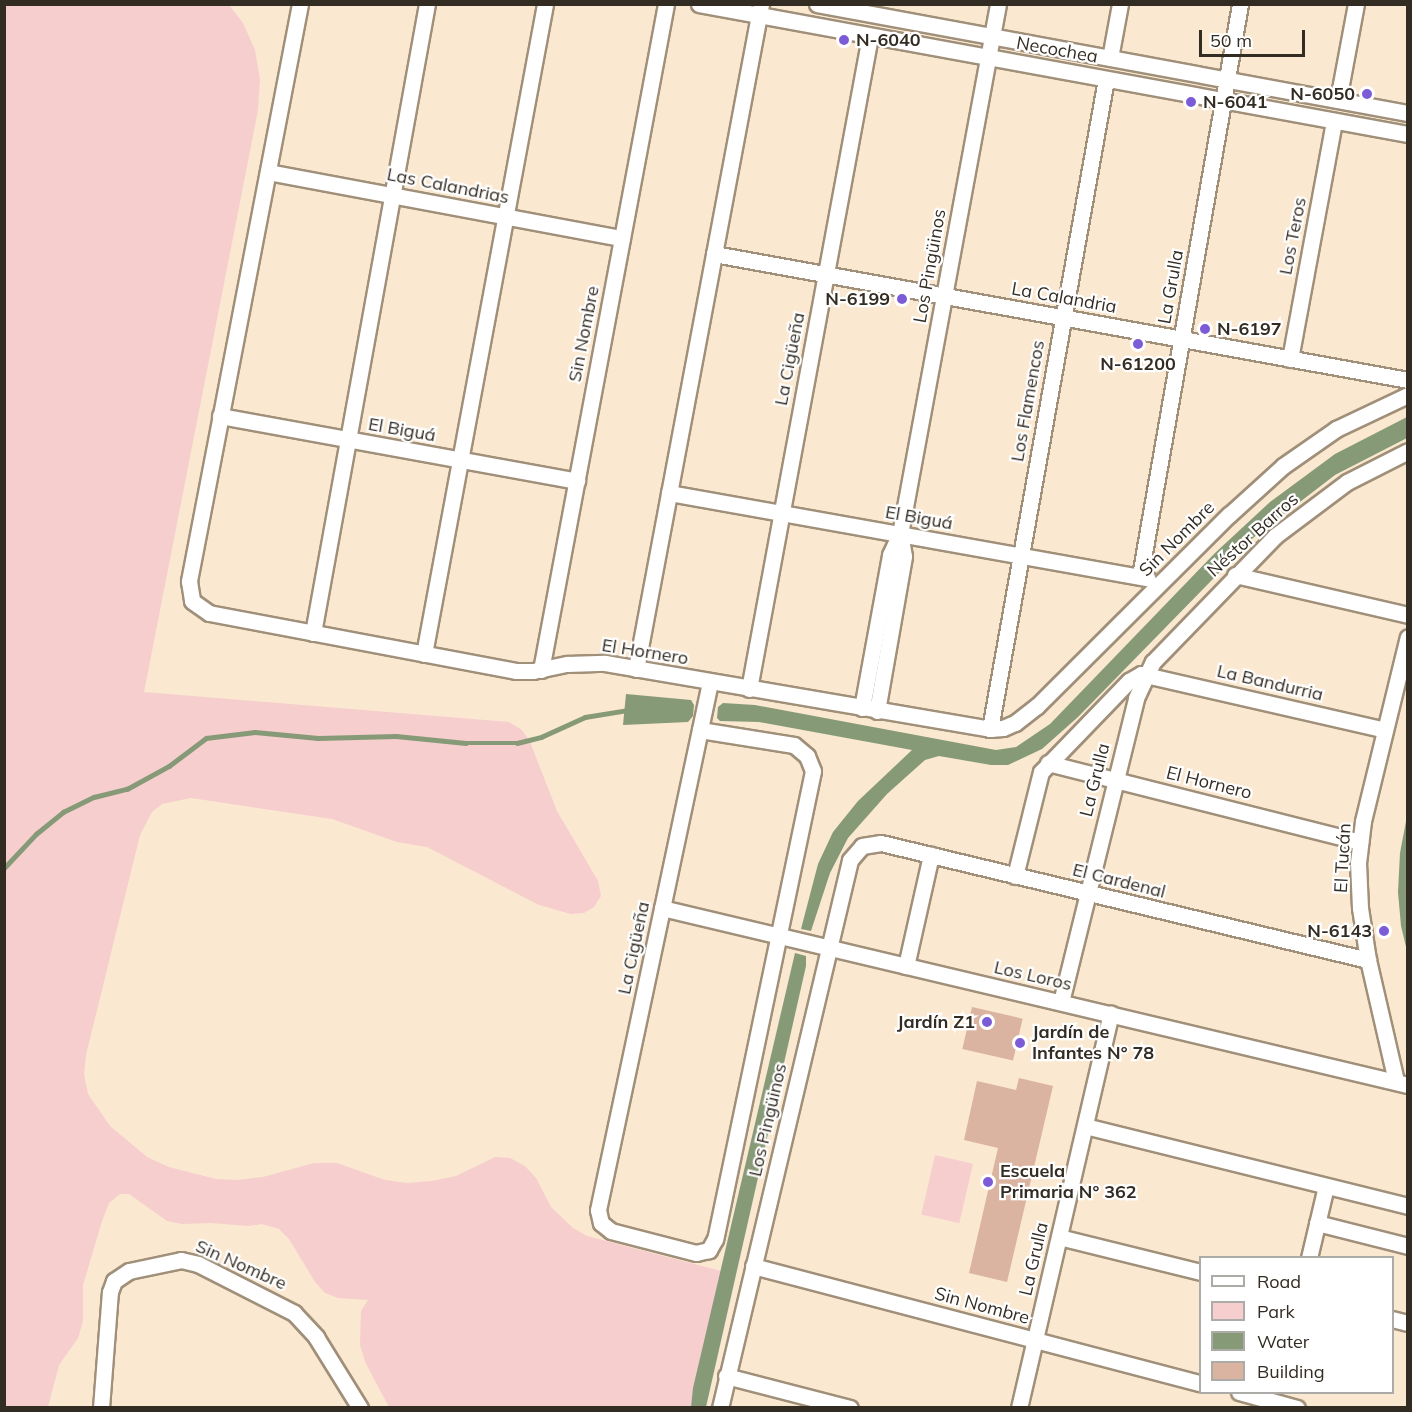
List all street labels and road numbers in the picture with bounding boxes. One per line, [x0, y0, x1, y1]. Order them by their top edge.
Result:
street label: Necochea [1015, 32, 1099, 68]
street label: Las Calandrias [385, 164, 511, 208]
street label: Los Teros [1275, 195, 1311, 277]
street label: Los Pingüinos [909, 207, 951, 325]
street label: La Grulla [1154, 248, 1188, 326]
street label: La Calandria [1010, 278, 1118, 318]
street label: Sin Nombre [564, 284, 604, 384]
street label: La Cigüeña [770, 311, 810, 407]
street label: Los Flamencos [1007, 339, 1049, 463]
street label: El Biguá [367, 413, 437, 447]
street label: Néstor Barros [1203, 489, 1303, 581]
street label: Sin Nombre [1135, 497, 1219, 581]
street label: El Biguá [884, 501, 954, 535]
street label: El Hornero [600, 635, 690, 669]
street label: La Bandurria [1215, 660, 1325, 706]
street label: La Grulla [1075, 741, 1115, 819]
street label: El Hornero [1164, 762, 1254, 804]
street label: El Tucán [1330, 823, 1356, 893]
street label: El Cardenal [1070, 859, 1168, 903]
street label: La Cigüeña [614, 900, 654, 996]
street label: Los Loros [992, 957, 1074, 995]
street label: Los Pingüinos [744, 1061, 792, 1179]
street label: La Grulla [1015, 1220, 1053, 1298]
street label: Sin Nombre [192, 1235, 290, 1295]
street label: Sin Nombre [932, 1283, 1032, 1329]

